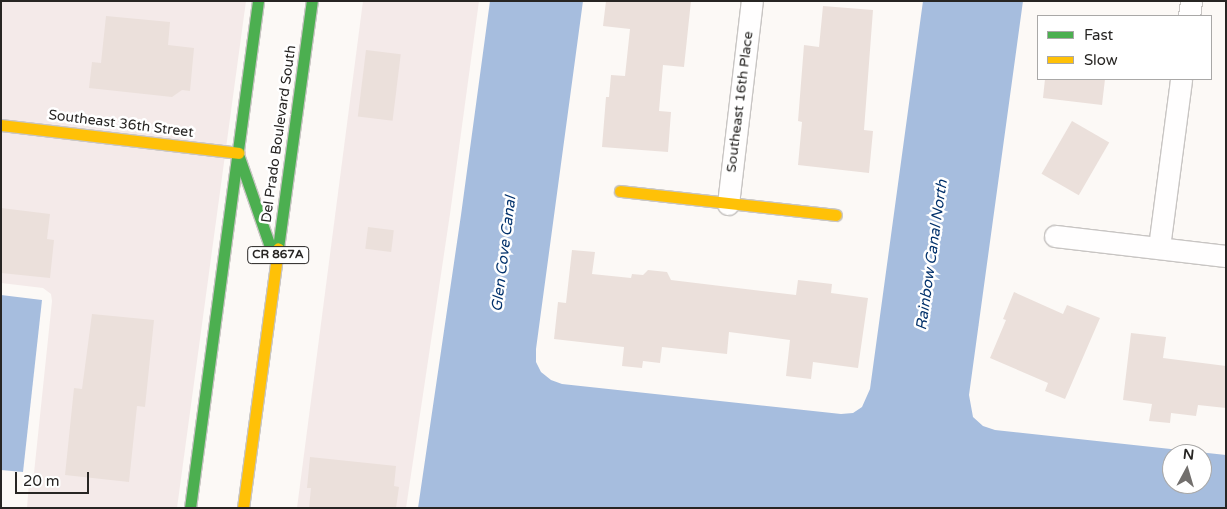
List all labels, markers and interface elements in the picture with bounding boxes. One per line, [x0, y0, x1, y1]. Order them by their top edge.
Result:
legend [1037, 15, 1212, 80]
text: Fast [1084, 26, 1113, 44]
street label: Southeast 16th Place [723, 30, 757, 174]
street label: Del Prado Boulevard South [258, 44, 300, 224]
text: Slow [1084, 51, 1118, 69]
street label: Southeast 36th Street [47, 107, 195, 141]
water label: Rainbow Canal North [913, 179, 951, 331]
water label: Glen Cove Canal [488, 195, 520, 313]
road number: CR 867A [247, 246, 309, 264]
north arrow [1162, 444, 1212, 494]
text: N [1182, 446, 1195, 464]
scale bar [18, 462, 91, 494]
text: 20 m [23, 472, 60, 490]

